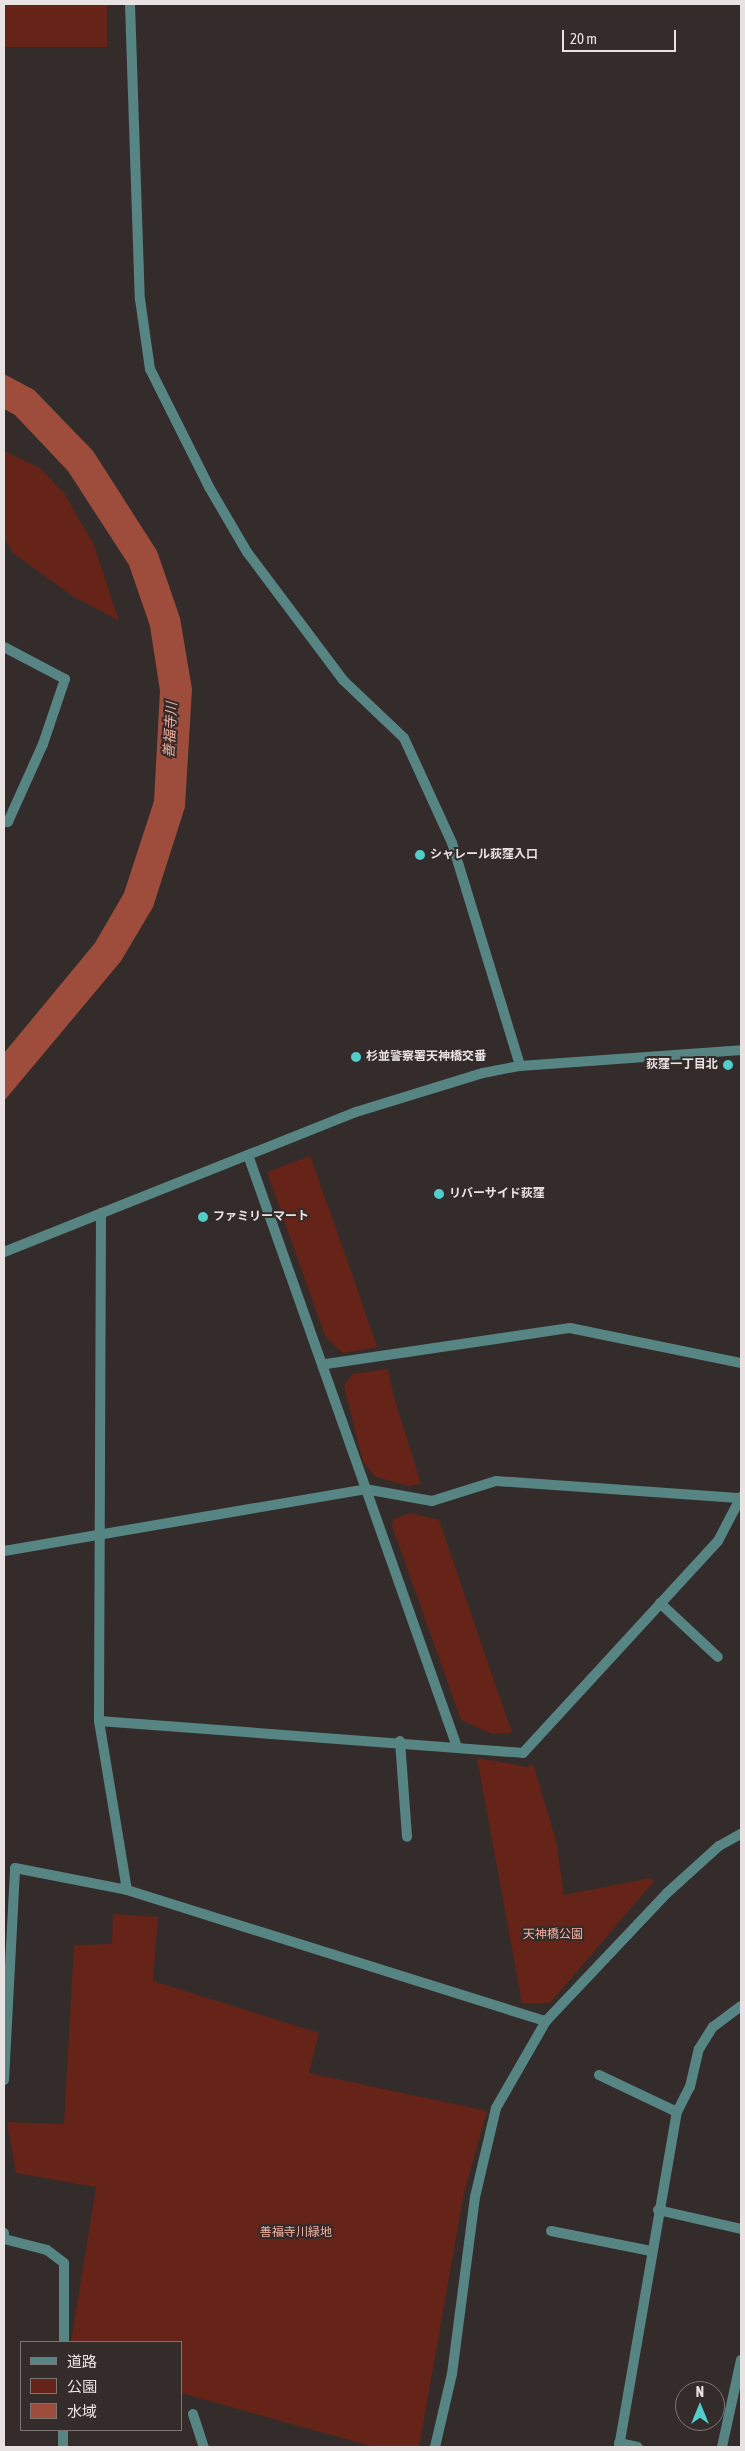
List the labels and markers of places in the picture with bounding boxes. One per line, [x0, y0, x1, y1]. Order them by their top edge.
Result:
place label: シャレール荻窪入口 [430, 848, 538, 862]
marker: シャレール荻窪入口 [414, 849, 426, 861]
place label: 杉並警察署天神橋交番 [366, 1050, 486, 1064]
marker: 杉並警察署天神橋交番 [350, 1051, 362, 1063]
place label: 荻窪一丁目北 [646, 1058, 718, 1072]
marker: 荻窪一丁目北 [722, 1059, 734, 1071]
place label: リバーサイド荻窪 [449, 1187, 545, 1201]
marker: リバーサイド荻窪 [433, 1188, 445, 1200]
place label: ファミリーマート [213, 1210, 309, 1224]
marker: ファミリーマート [197, 1211, 209, 1223]

